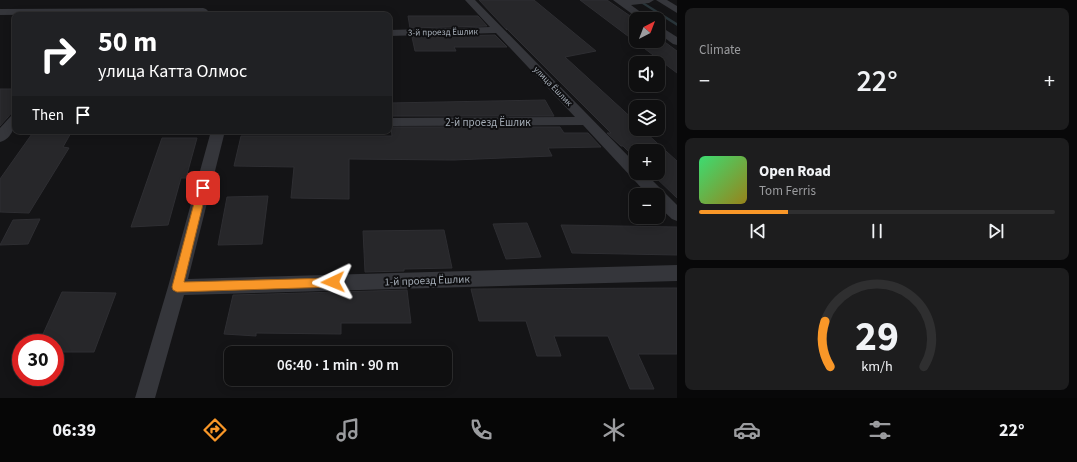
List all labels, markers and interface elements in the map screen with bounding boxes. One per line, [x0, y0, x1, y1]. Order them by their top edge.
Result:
north arrow [629, 12, 665, 48]
map controls [629, 12, 665, 224]
text: 50 m [98, 22, 157, 62]
street label: 3-й проезд Ёшлик [408, 25, 479, 40]
icon: right [32, 28, 84, 80]
text: Climate [699, 41, 741, 59]
button: sound [629, 56, 665, 92]
text: улица Катта Олмос [98, 59, 247, 84]
text: 22° [856, 60, 898, 103]
street label: улица Ёшлик [530, 63, 575, 110]
text: − [699, 65, 710, 97]
text: + [1044, 65, 1055, 97]
button: layers [629, 100, 665, 136]
icon: arrive [72, 104, 94, 126]
text: Then [32, 105, 64, 126]
street label: 2-й проезд Ёшлик [445, 115, 531, 130]
button: + [629, 144, 665, 180]
text: Open Road [759, 161, 831, 182]
pin [186, 171, 220, 205]
icon: arrive [192, 177, 214, 199]
text: Tom Ferris [759, 182, 816, 200]
button: − [629, 188, 665, 224]
icon: previous [747, 220, 769, 242]
icon: pause [866, 220, 888, 242]
icon: next [985, 220, 1007, 242]
position arrow [312, 261, 354, 303]
street label: 1-й проезд Ёшлик [384, 271, 471, 289]
text: 29 [855, 307, 899, 367]
speed limit sign: 30 [12, 334, 64, 386]
text: 06:40 · 1 min · 90 m [277, 355, 399, 376]
text: km/h [861, 356, 893, 377]
icon: directions [201, 416, 229, 444]
icon: music [334, 416, 362, 444]
icon: phone [467, 416, 495, 444]
icon: climate [600, 416, 628, 444]
icon: car [733, 416, 761, 444]
icon: filters [866, 416, 894, 444]
text: 06:39 [53, 418, 96, 443]
text: 22° [999, 418, 1025, 443]

